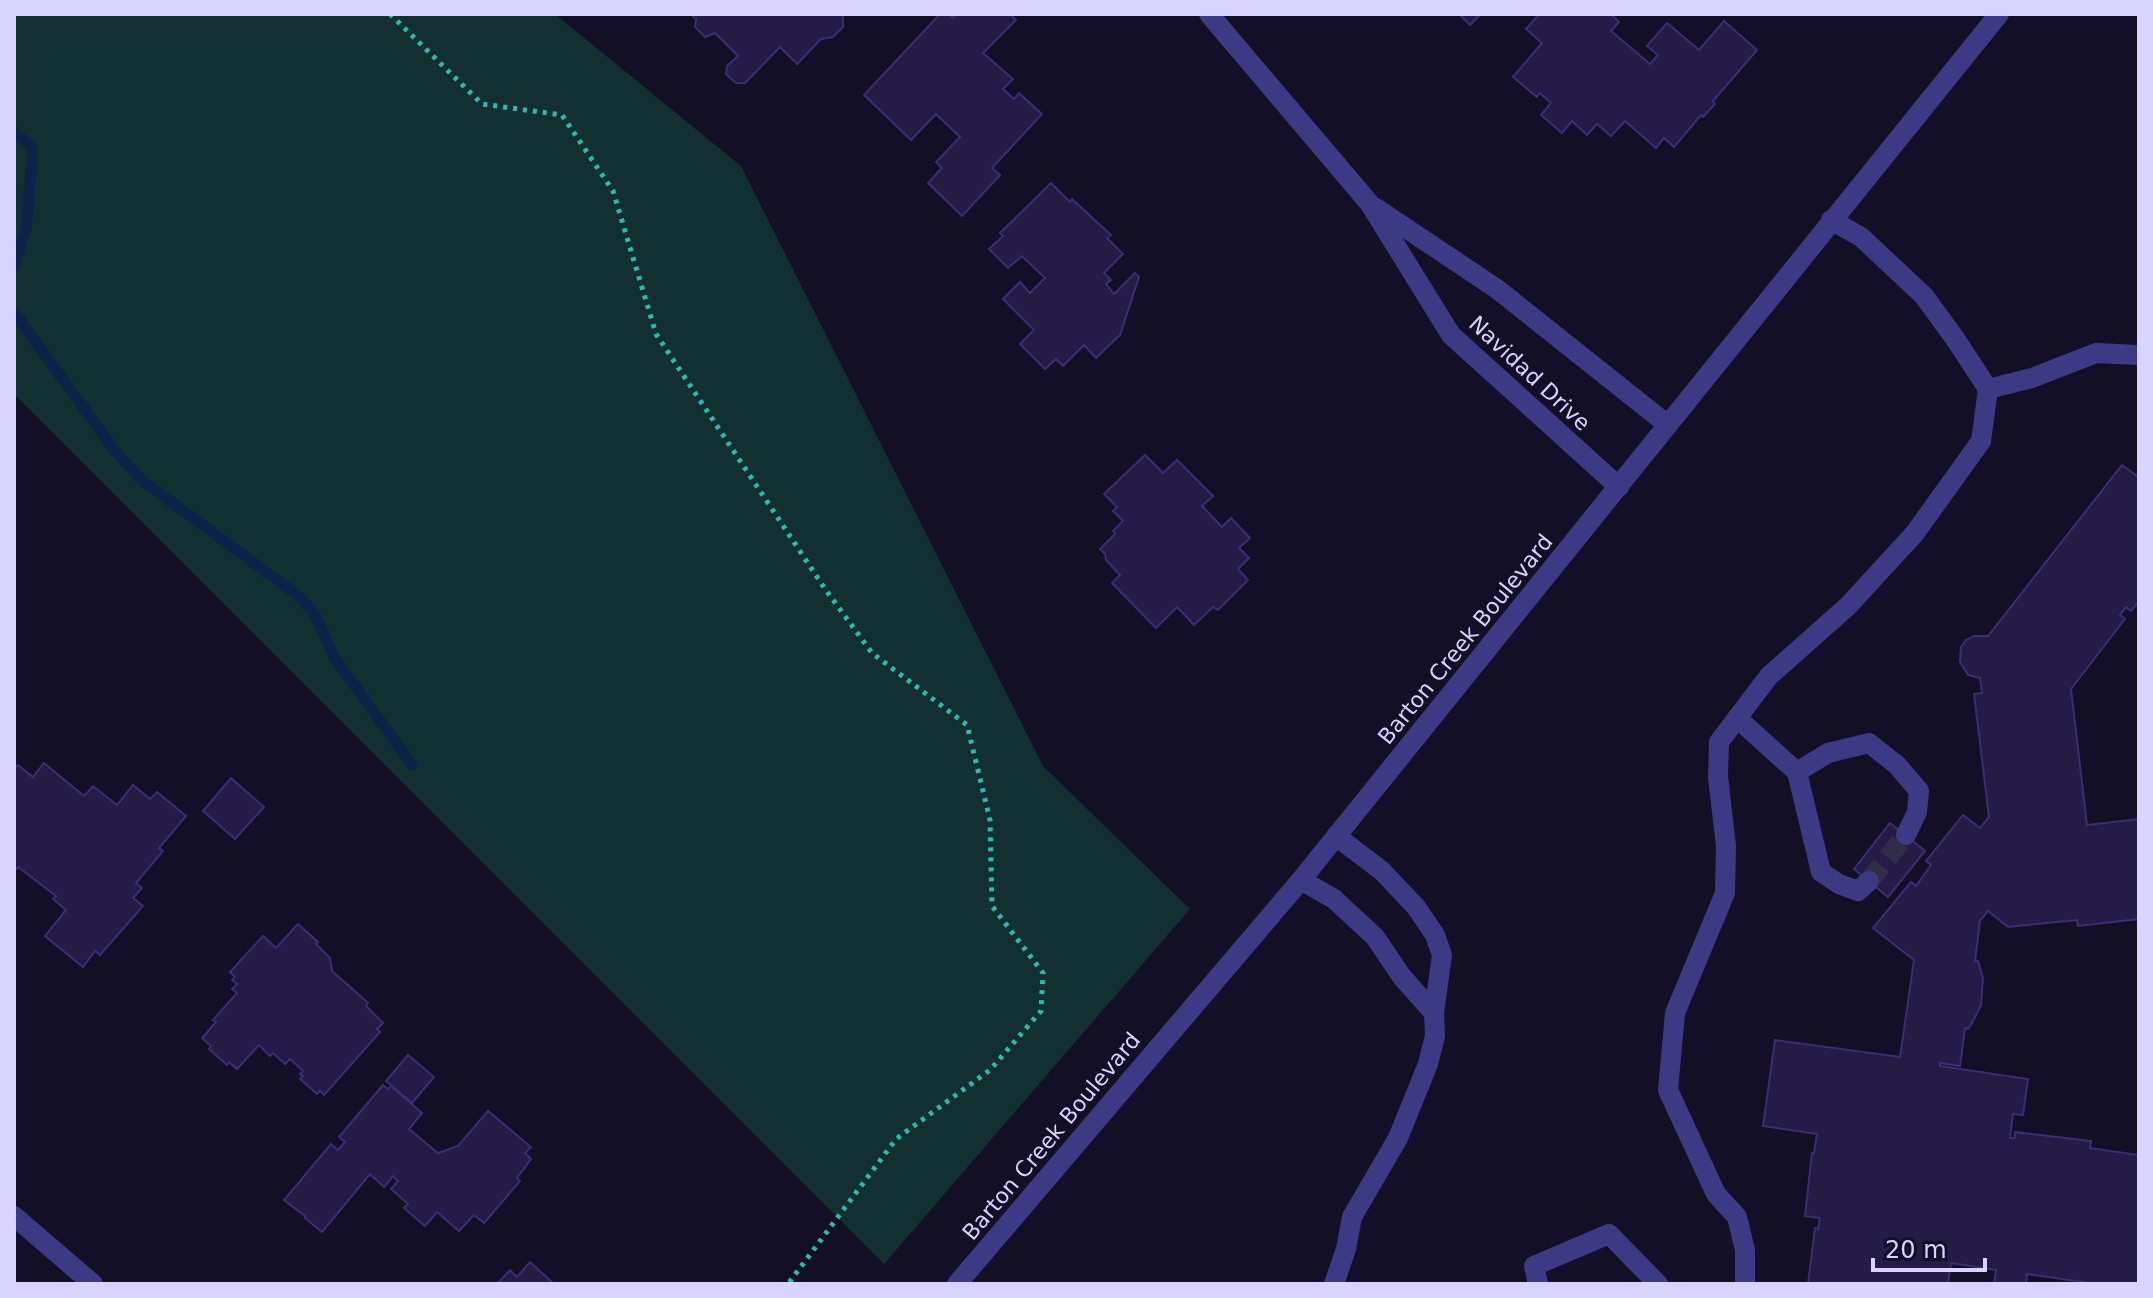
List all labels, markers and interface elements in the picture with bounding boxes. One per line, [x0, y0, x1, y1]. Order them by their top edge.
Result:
street label: Navidad Drive [1464, 311, 1595, 436]
street label: Barton Creek Boulevard [1373, 529, 1558, 749]
street label: Barton Creek Boulevard [957, 1028, 1145, 1245]
scale bar [1873, 1222, 1985, 1272]
text: 20 m [1885, 1236, 1947, 1264]

